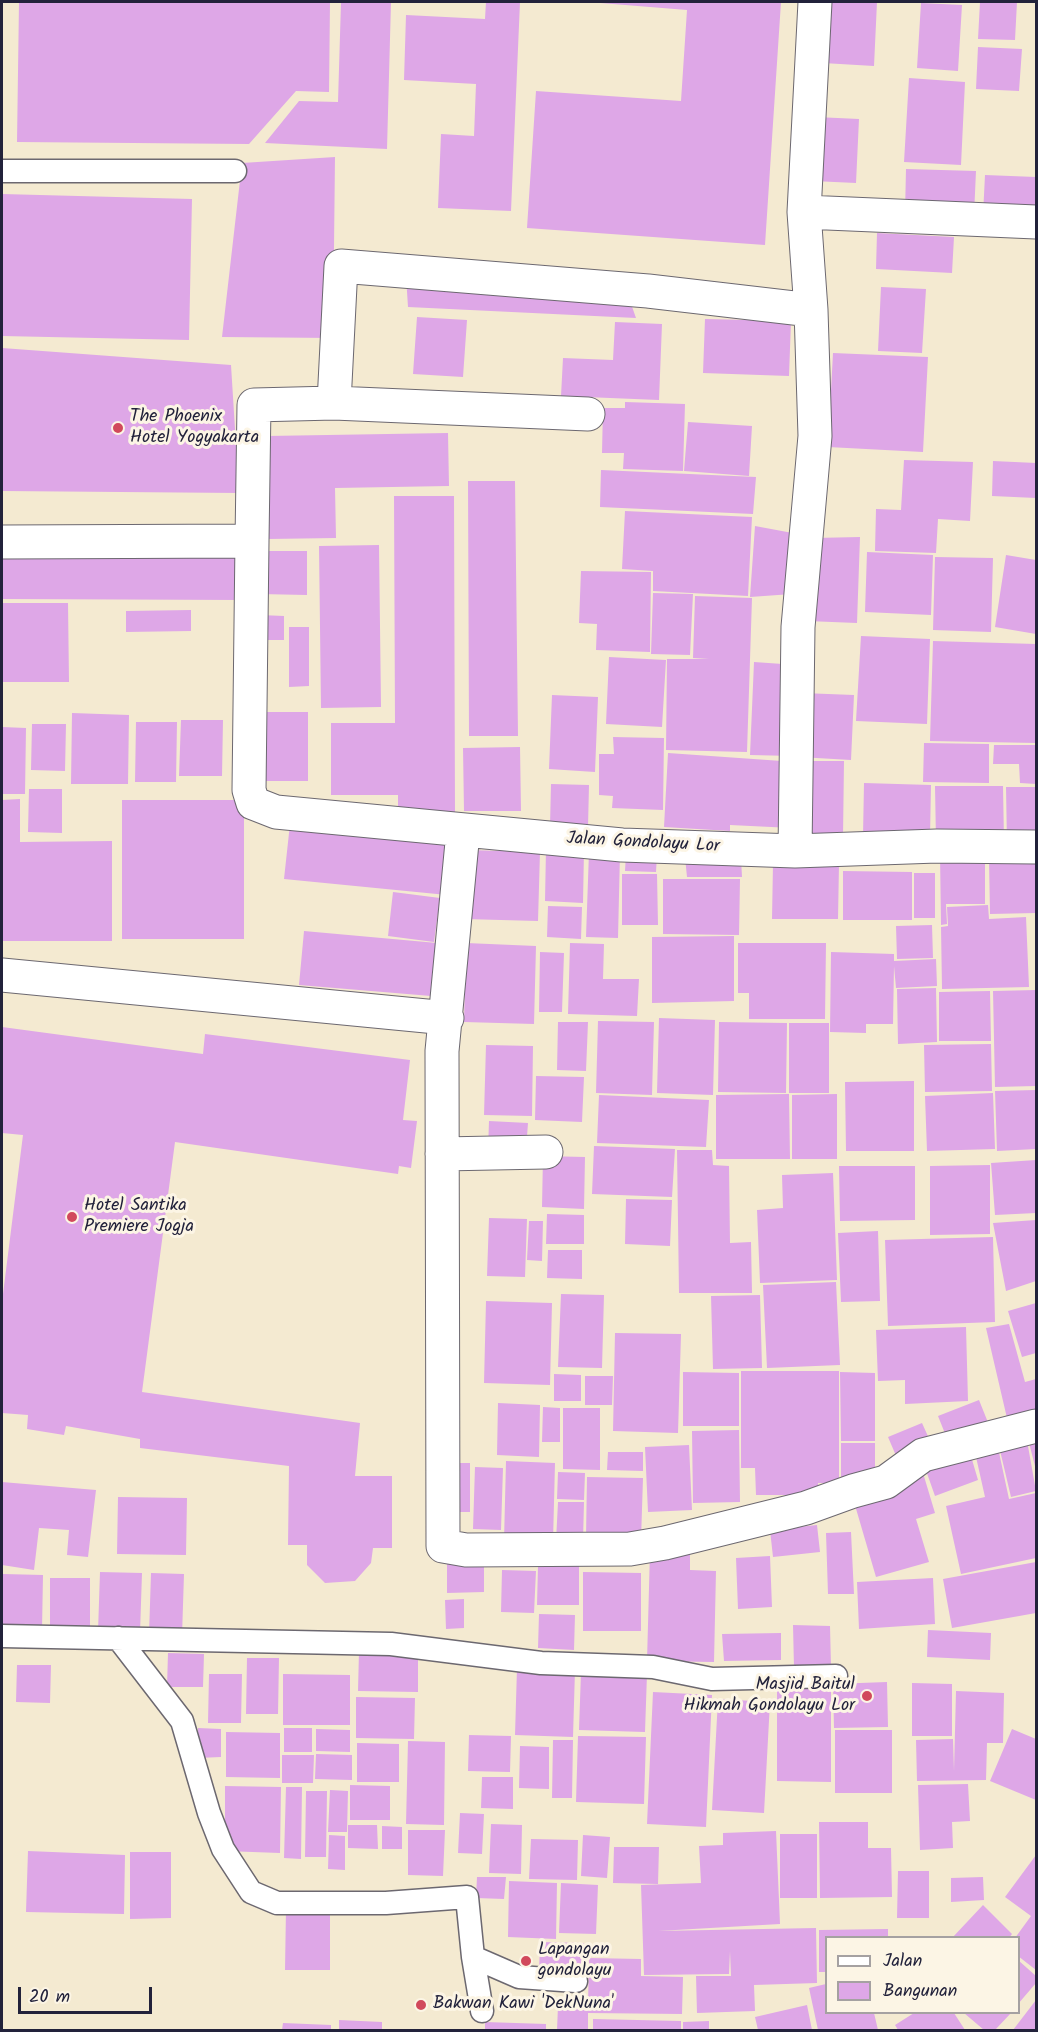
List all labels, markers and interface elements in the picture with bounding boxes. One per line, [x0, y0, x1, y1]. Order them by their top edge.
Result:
place label: The Phoenix Hotel Yogyakarta [130, 407, 259, 450]
marker: The Phoenix Hotel Yogyakarta [111, 421, 125, 435]
street label: Jalan Gondolayu Lor [566, 829, 720, 859]
place label: Hotel Santika Premiere Jogja [84, 1196, 194, 1238]
marker: Hotel Santika Premiere Jogja [65, 1210, 79, 1224]
place label: Masjid Baitul Hikmah Gondolayu Lor [684, 1675, 855, 1718]
marker: Masjid Baitul Hikmah Gondolayu Lor [860, 1689, 874, 1703]
legend [825, 1936, 1020, 2014]
place label: Lapangan gondolayu [538, 1940, 611, 1982]
text: Jalan [883, 1947, 922, 1976]
marker: Lapangan gondolayu [519, 1954, 533, 1968]
scale bar [21, 1975, 154, 2013]
text: Bangunan [883, 1977, 957, 2006]
text: 20 m [29, 1983, 70, 2012]
place label: Bakwan Kawi 'DekNuna' [433, 1994, 614, 2016]
marker: Bakwan Kawi 'DekNuna' [414, 1998, 428, 2012]

